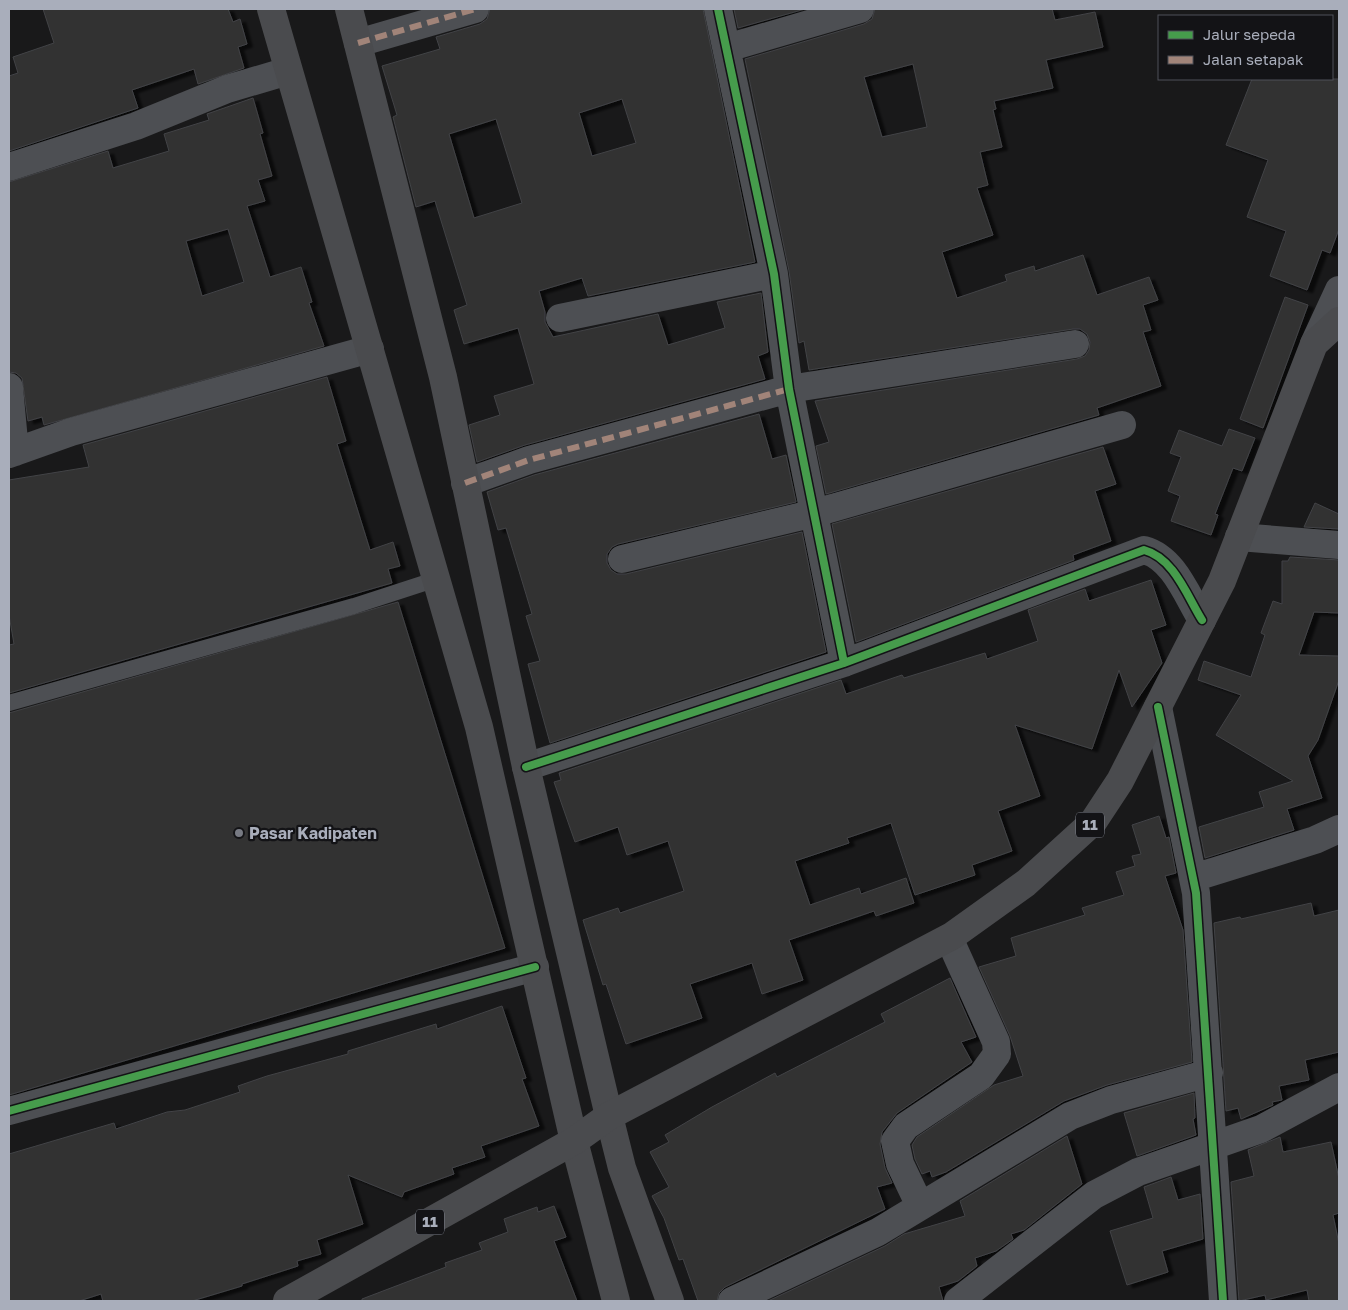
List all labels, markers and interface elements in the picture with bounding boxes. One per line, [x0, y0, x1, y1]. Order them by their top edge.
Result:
legend [1158, 15, 1333, 80]
text: Jalur sepeda [1203, 25, 1296, 43]
text: Jalan setapak [1203, 50, 1304, 68]
road number: 11 [1076, 812, 1104, 838]
place label: Pasar Kadipaten [249, 823, 377, 843]
marker: Pasar Kadipaten [233, 827, 245, 839]
road number: 11 [416, 1210, 444, 1234]

